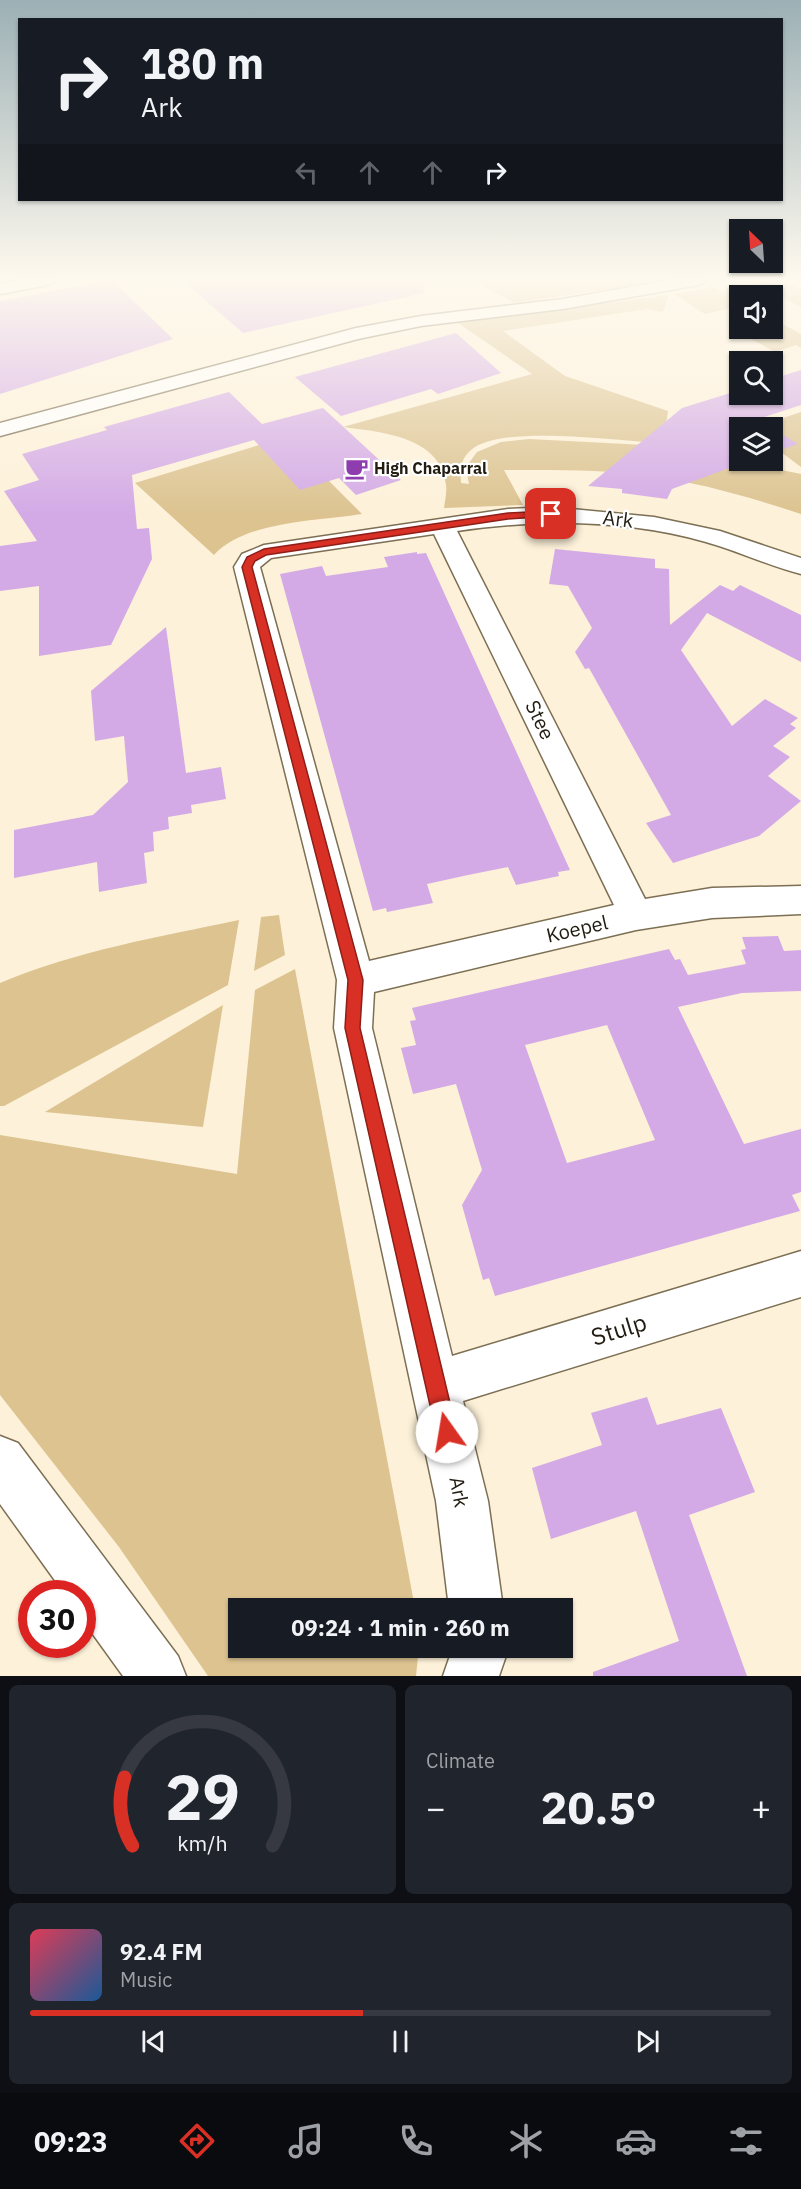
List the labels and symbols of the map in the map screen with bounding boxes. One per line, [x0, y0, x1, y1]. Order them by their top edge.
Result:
north arrow [729, 219, 783, 273]
cafe icon: High Chaparral [343, 455, 369, 481]
place label: High Chaparral [374, 458, 487, 478]
pin [525, 488, 576, 539]
street label: Ark [601, 503, 635, 534]
street label: Stee [519, 696, 561, 744]
street label: Koepel [543, 908, 610, 949]
street label: Stulp [587, 1305, 650, 1353]
position arrow [415, 1400, 479, 1464]
street label: Ark [443, 1474, 476, 1510]
speed limit sign: 30 [18, 1580, 96, 1658]

